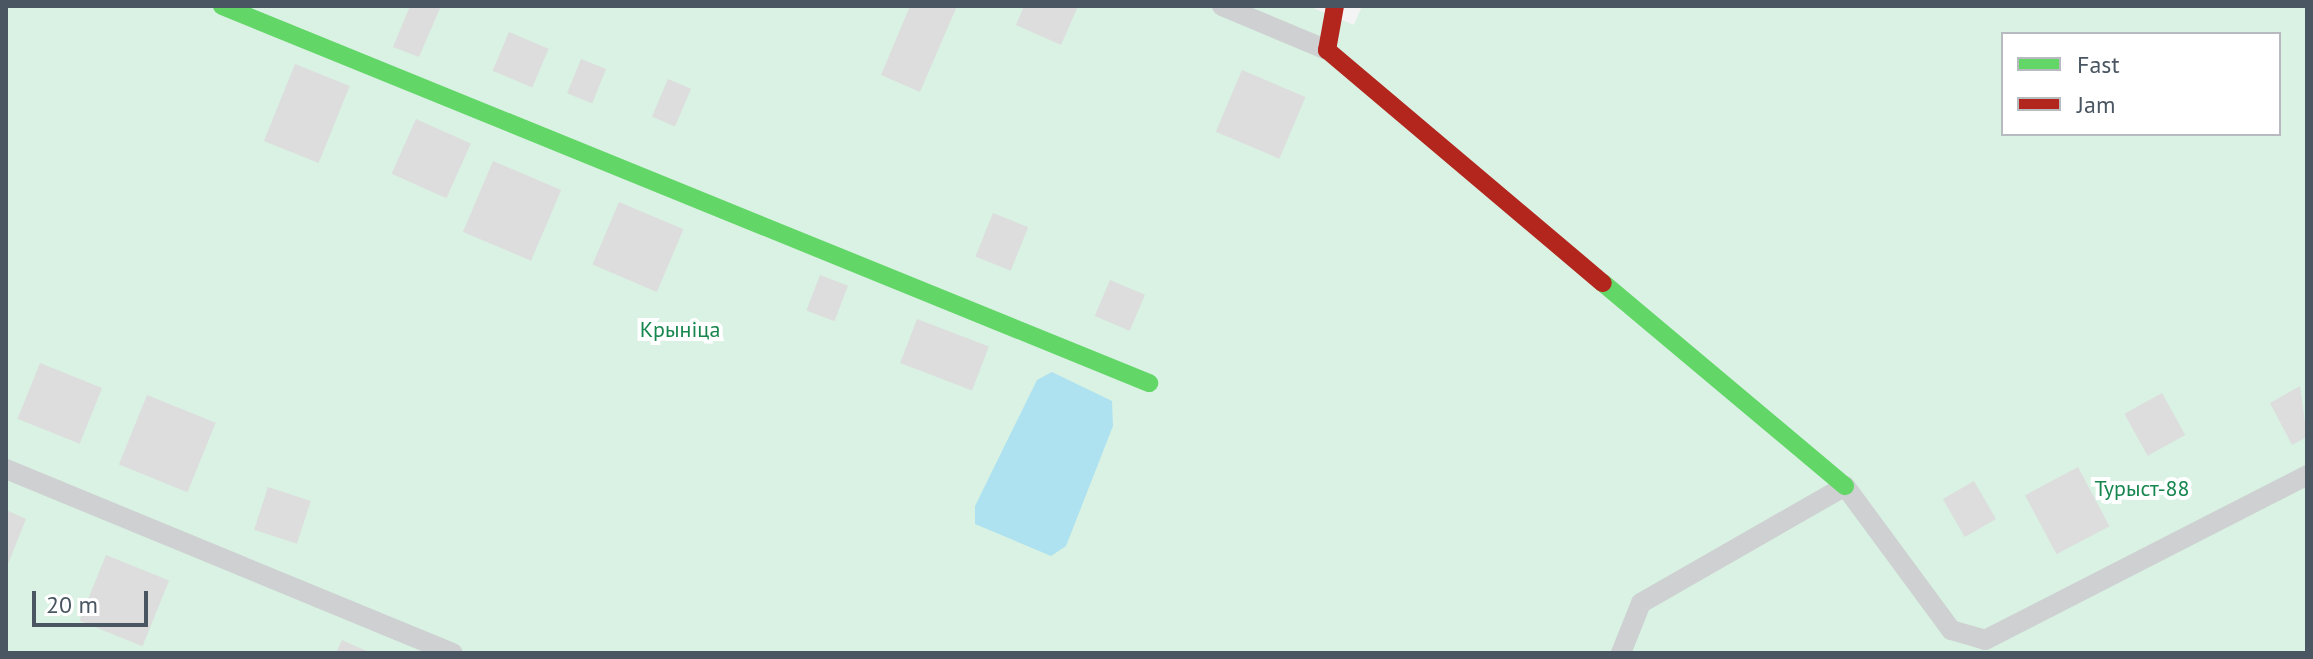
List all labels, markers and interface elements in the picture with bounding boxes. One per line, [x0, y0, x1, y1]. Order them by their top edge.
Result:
legend [2001, 32, 2281, 136]
text: Fast [2077, 49, 2120, 80]
text: Jam [2077, 89, 2115, 120]
park label: Крыніца [640, 317, 720, 343]
park label: Турыст-88 [2094, 476, 2190, 502]
scale bar [36, 575, 152, 625]
text: 20 m [46, 589, 98, 620]

